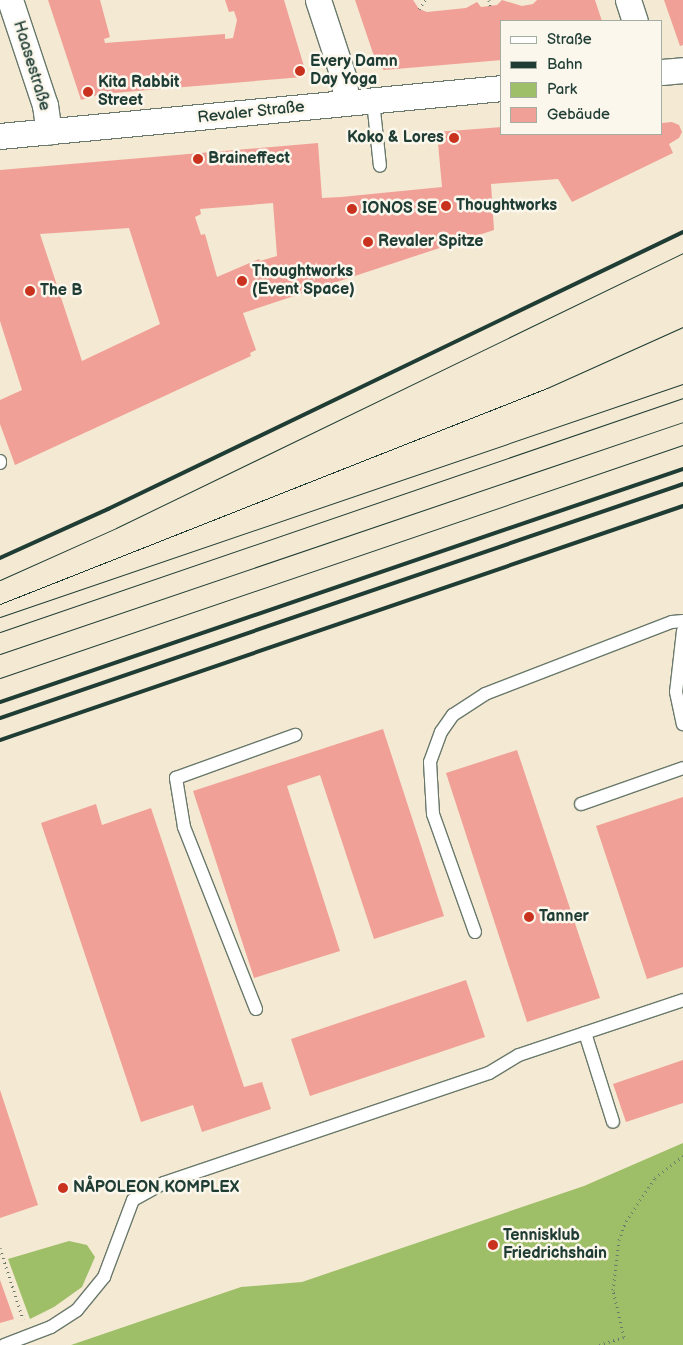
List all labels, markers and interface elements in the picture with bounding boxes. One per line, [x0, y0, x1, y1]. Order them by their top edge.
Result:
street label: Haasestraße [8, 19, 54, 113]
legend [500, 20, 663, 135]
text: Straße [547, 30, 592, 49]
place label: Every Damn Day Yoga [310, 52, 398, 90]
text: Bahn [547, 55, 583, 74]
marker: Every Damn Day Yoga [294, 65, 306, 77]
place label: Kita Rabbit Street [98, 73, 179, 111]
text: Park [547, 80, 577, 99]
marker: Kita Rabbit Street [82, 86, 94, 98]
street label: Revaler Straße [196, 98, 306, 128]
text: Gebäude [547, 105, 610, 124]
place label: Koko & Lores [347, 128, 444, 148]
marker: Koko & Lores [448, 132, 460, 144]
place label: Braineffect [208, 149, 290, 169]
marker: Braineffect [192, 153, 204, 165]
place label: Thoughtworks [456, 196, 557, 216]
place label: IONOS SE [362, 199, 437, 219]
marker: Thoughtworks [440, 200, 452, 212]
marker: IONOS SE [346, 203, 358, 215]
place label: Revaler Spitze [378, 232, 483, 252]
marker: Revaler Spitze [362, 236, 374, 248]
place label: Thoughtworks (Event Space) [252, 262, 355, 300]
marker: Thoughtworks (Event Space) [236, 275, 248, 287]
place label: The B [40, 281, 83, 301]
marker: The B [24, 285, 36, 297]
place label: Tanner [539, 907, 589, 927]
marker: Tanner [523, 911, 535, 923]
place label: NÅPOLEON KOMPLEX [73, 1178, 239, 1198]
marker: NÅPOLEON KOMPLEX [57, 1182, 69, 1194]
place label: Tennisklub Friedrichshain [503, 1226, 607, 1264]
marker: Tennisklub Friedrichshain [487, 1239, 499, 1251]

